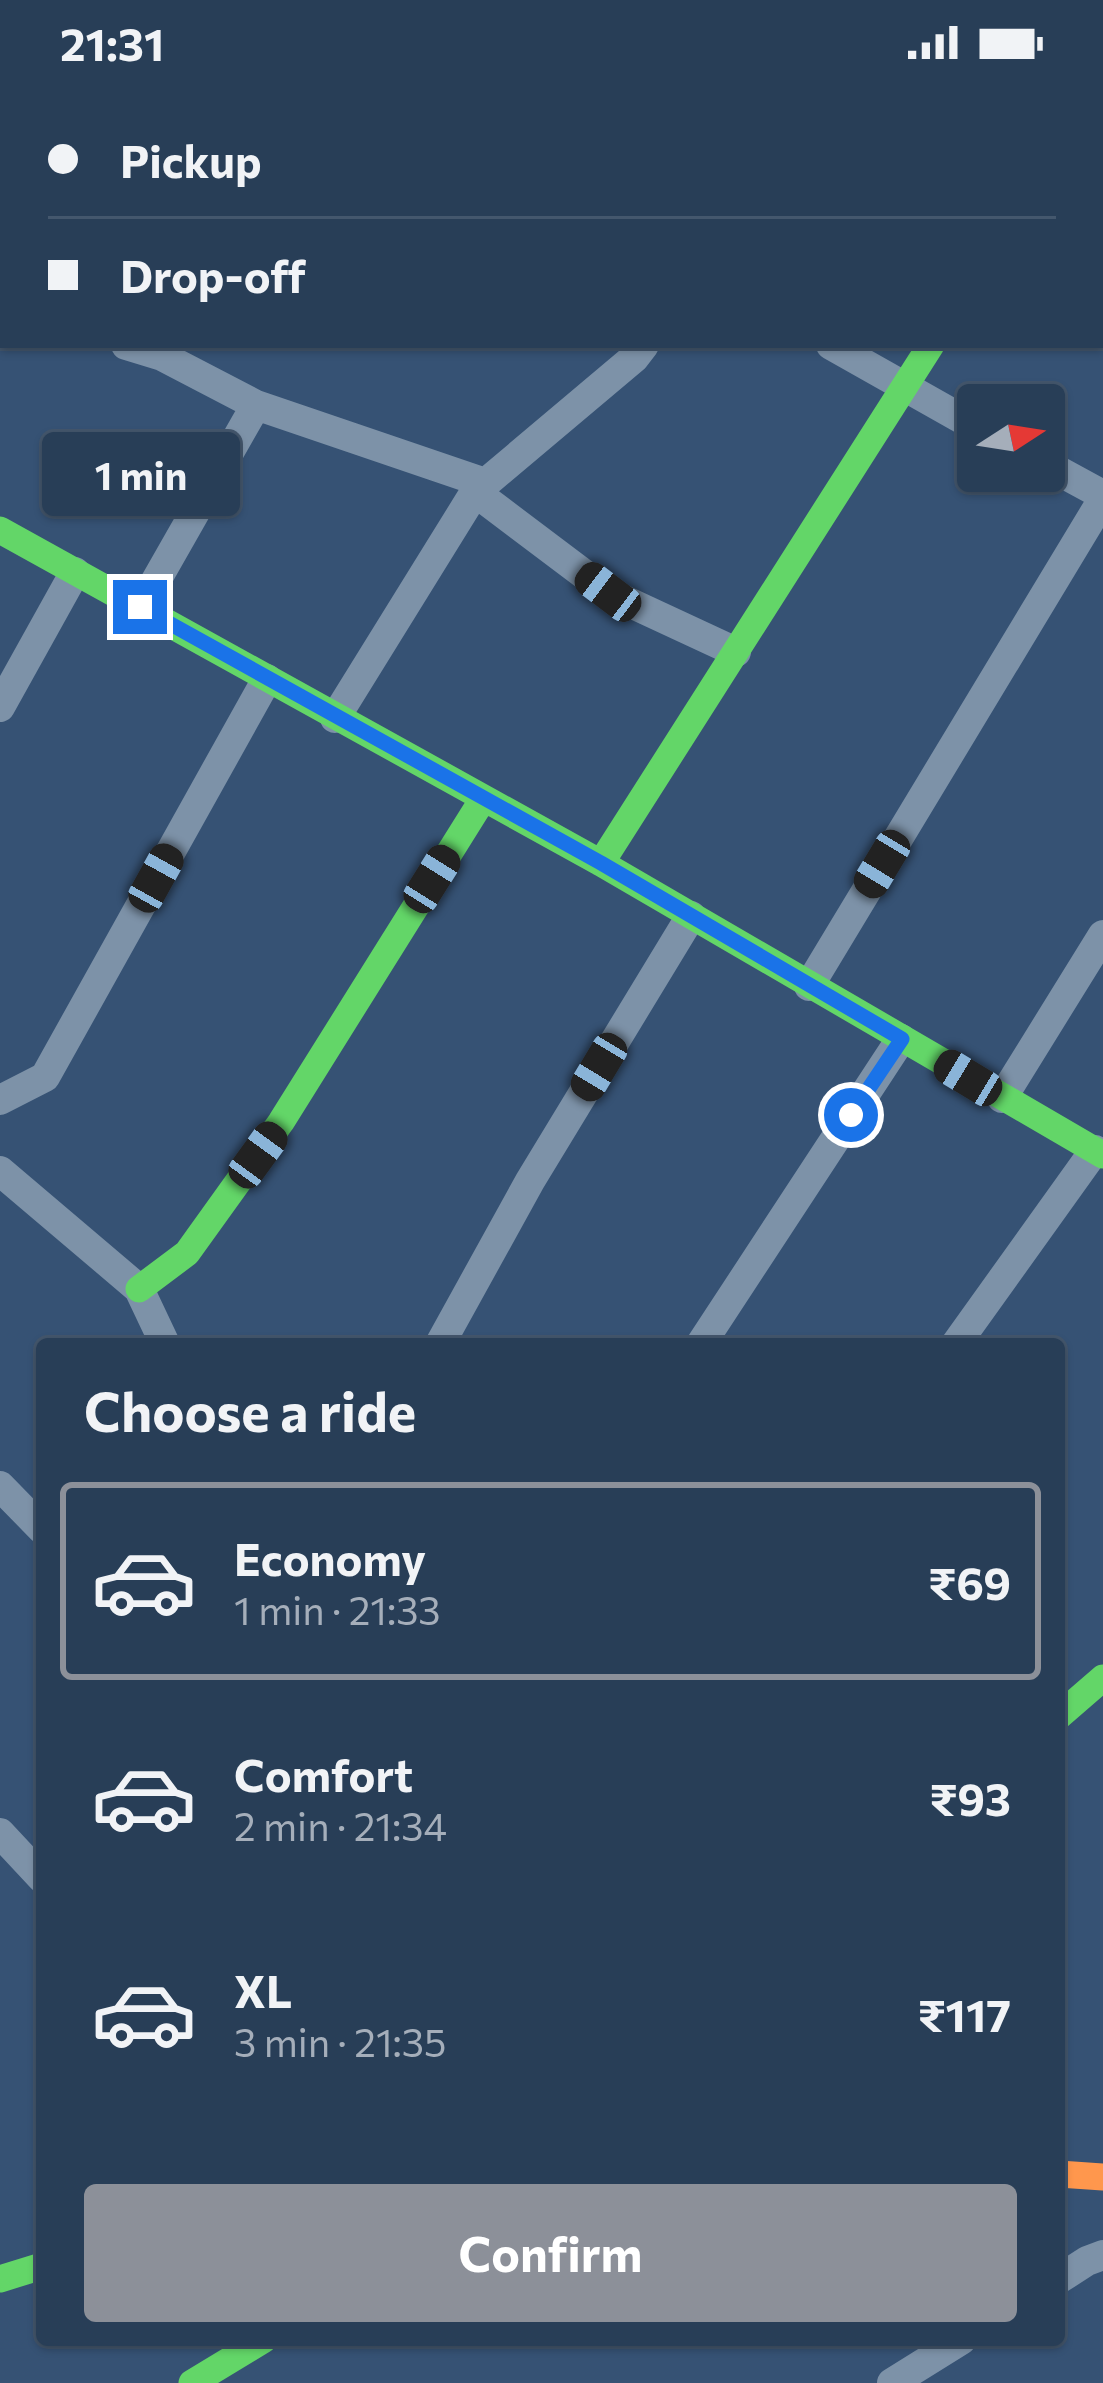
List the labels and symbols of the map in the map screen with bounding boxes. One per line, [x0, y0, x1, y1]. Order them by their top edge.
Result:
north arrow [957, 384, 1065, 492]
callout: 1 min [41, 433, 239, 517]
car [568, 556, 648, 628]
route end [113, 580, 167, 634]
car [848, 824, 916, 904]
car [123, 838, 189, 918]
car [398, 839, 466, 919]
car [565, 1027, 633, 1107]
car [928, 1044, 1008, 1112]
route start [824, 1088, 878, 1142]
car [222, 1115, 294, 1195]

